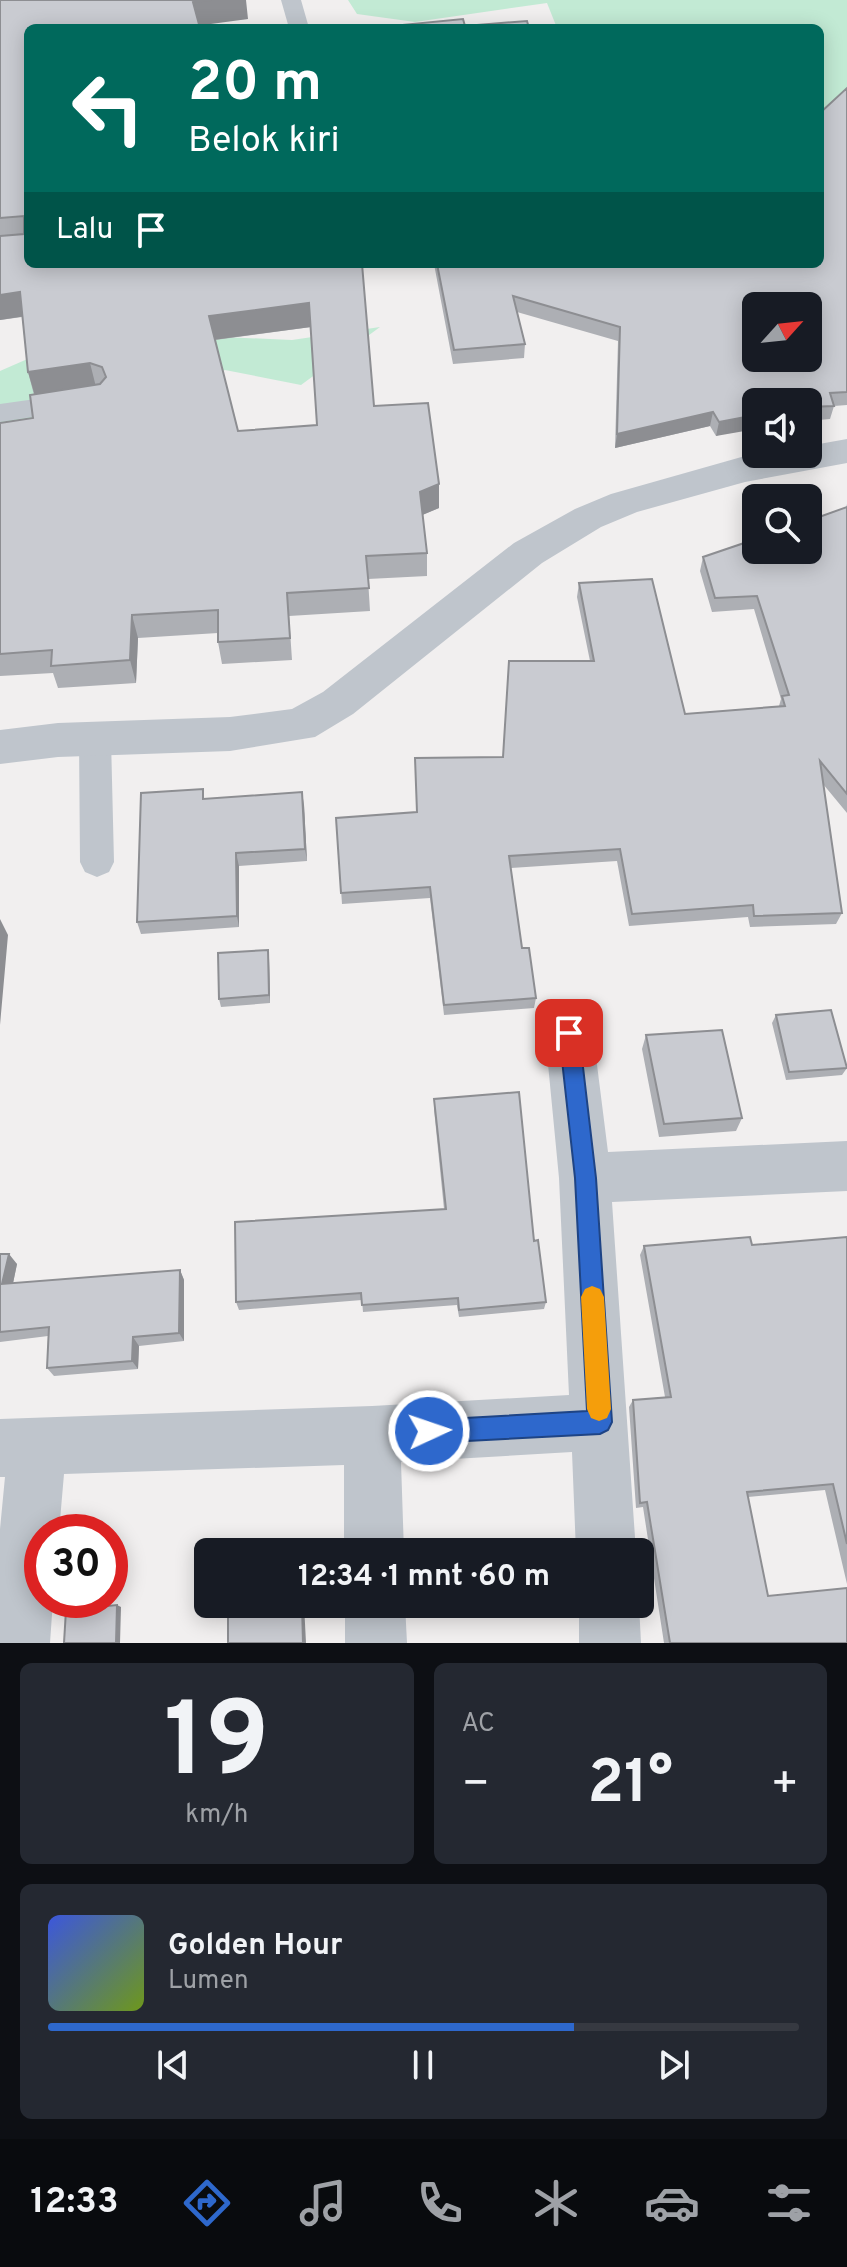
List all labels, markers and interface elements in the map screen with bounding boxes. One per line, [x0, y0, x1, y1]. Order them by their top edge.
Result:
text: 20 m [188, 50, 322, 120]
icon: left [56, 56, 160, 160]
text: Belok kiri [188, 119, 340, 165]
icon: arrive [129, 208, 173, 252]
text: Lalu [56, 212, 113, 249]
north arrow [742, 292, 822, 372]
map controls [742, 292, 822, 564]
button: sound [742, 388, 822, 468]
button: search [742, 484, 822, 564]
pin [535, 999, 603, 1067]
icon: arrive [547, 1011, 591, 1055]
position arrow [387, 1389, 471, 1473]
speed limit sign: 30 [24, 1514, 128, 1618]
text: 12:34 · 1 mnt · 60 m [298, 1559, 550, 1596]
text: 19 [164, 1681, 270, 1813]
text: AC [462, 1708, 495, 1741]
text: 21° [587, 1748, 673, 1824]
text: − [462, 1758, 490, 1814]
text: + [771, 1758, 799, 1814]
text: km/h [185, 1799, 248, 1832]
text: Golden Hour [168, 1928, 342, 1965]
text: Lumen [168, 1965, 249, 1998]
icon: previous [151, 2043, 195, 2087]
icon: pause [401, 2043, 445, 2087]
icon: next [652, 2043, 696, 2087]
icon: directions [179, 2175, 235, 2231]
icon: music [295, 2175, 351, 2231]
icon: phone [412, 2175, 468, 2231]
icon: climate [528, 2175, 584, 2231]
icon: car [644, 2175, 700, 2231]
icon: filters [761, 2175, 817, 2231]
text: 12:33 [30, 2180, 119, 2226]

